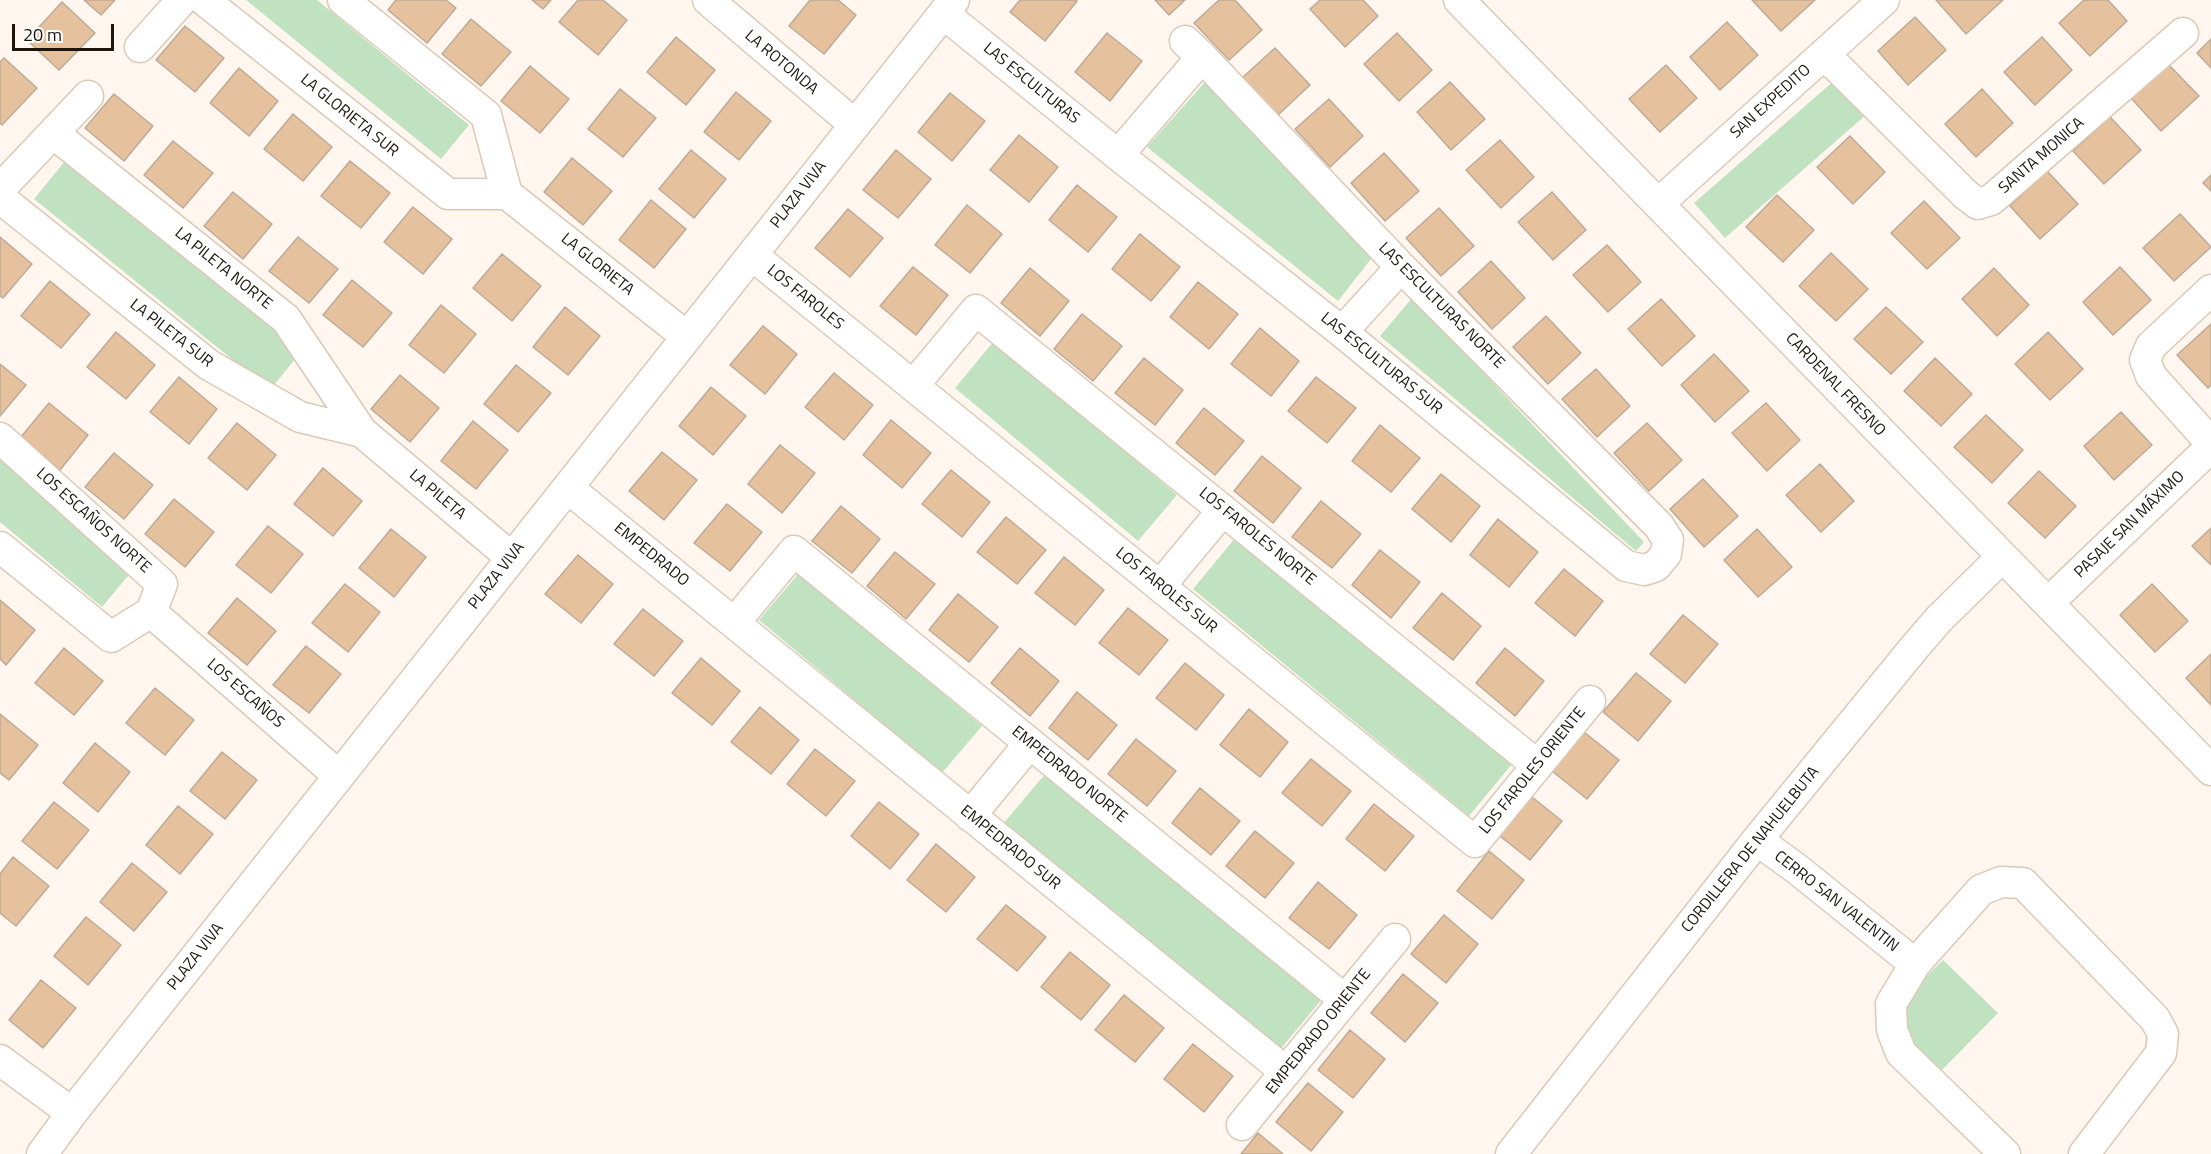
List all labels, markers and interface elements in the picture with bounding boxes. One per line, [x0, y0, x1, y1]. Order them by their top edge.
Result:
scale bar [15, 12, 117, 50]
text: 20 m [23, 21, 62, 48]
street label: LA ROTONDA [740, 27, 822, 99]
street label: LAS ESCULTURAS [979, 39, 1083, 129]
street label: SAN EXPEDITO [1727, 61, 1815, 143]
street label: LA GLORIETA SUR [296, 71, 402, 161]
street label: SANTA MONICA [1995, 114, 2089, 198]
street label: PLAZA VIVA [767, 158, 831, 232]
street label: LA PILETA NORTE [170, 224, 276, 314]
street label: LA GLORIETA [557, 230, 637, 300]
street label: LAS ESCULTURAS NORTE [1374, 239, 1508, 373]
street label: LOS FAROLES [763, 261, 847, 335]
street label: LA PILETA SUR [126, 296, 216, 372]
street label: LAS ESCULTURAS SUR [1316, 309, 1446, 419]
street label: CARDENAL FRESNO [1781, 329, 1889, 441]
street label: LOS ESCAÑOS NORTE [32, 464, 154, 578]
street label: LA PILETA [405, 466, 469, 524]
street label: PASAJE SAN MÁXIMO [2071, 468, 2189, 582]
street label: LOS FAROLES NORTE [1195, 484, 1319, 590]
street label: EMPEDRADO [610, 519, 692, 591]
street label: PLAZA VIVA [465, 539, 529, 613]
street label: LOS FAROLES SUR [1111, 544, 1221, 638]
street label: LOS ESCAÑOS [203, 655, 287, 733]
street label: LOS FAROLES ORIENTE [1476, 704, 1590, 838]
street label: EMPEDRADO NORTE [1007, 723, 1131, 827]
street label: CORDILLERA DE NAHUELBUTA [1678, 763, 1824, 937]
street label: EMPEDRADO SUR [956, 802, 1064, 894]
street label: CERRO SAN VALENTIN [1770, 847, 1902, 957]
street label: PLAZA VIVA [164, 920, 228, 994]
street label: EMPEDRADO ORIENTE [1262, 965, 1376, 1099]

